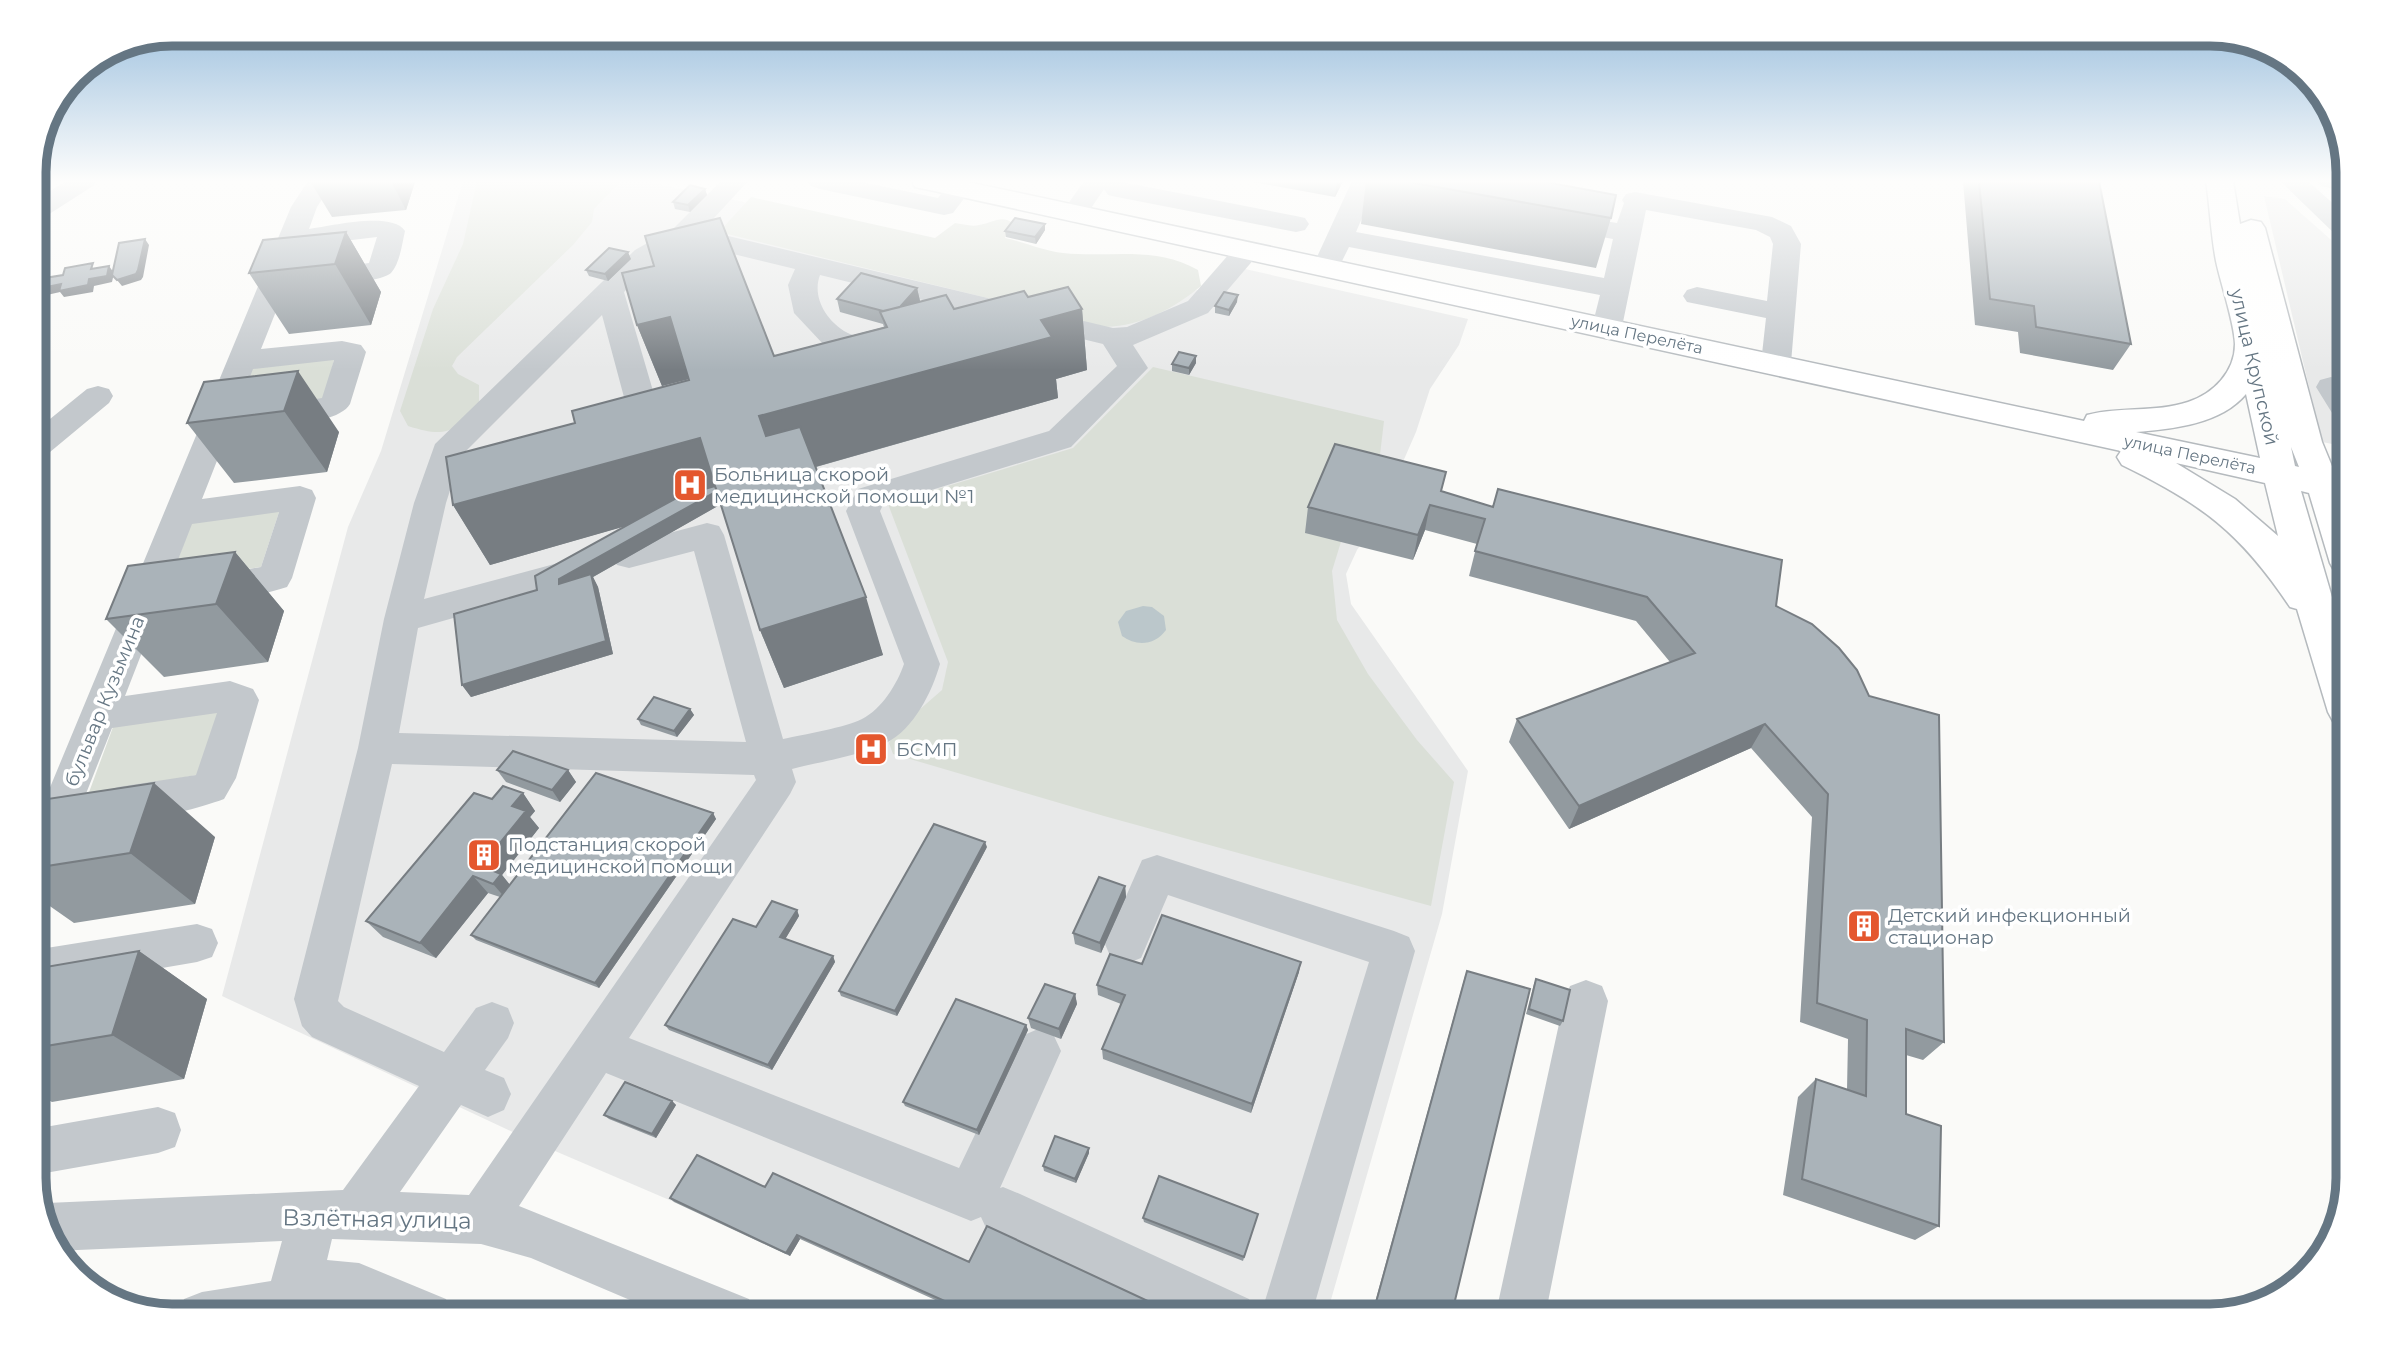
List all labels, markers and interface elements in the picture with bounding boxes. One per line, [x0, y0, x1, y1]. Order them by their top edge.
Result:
street label: улица Крупской [2225, 286, 2284, 448]
street label: улица Перелёта [1568, 311, 1705, 358]
street label: улица Перелёта [2121, 431, 2258, 478]
place label: Больница скорой медицинской помощи №1 [714, 463, 974, 508]
hospital icon: Больница скорой медицинской помощи №1 [671, 466, 709, 504]
street label: бульвар Кузьмина [60, 612, 149, 790]
hospital icon: БСМП [852, 730, 890, 768]
place label: БСМП [896, 738, 957, 761]
place label: Подстанция скорой медицинской помощи [508, 833, 733, 878]
building icon: Подстанция скорой медицинской помощи [465, 836, 503, 874]
place label: Детский инфекционный стационар [1888, 904, 2131, 949]
building icon: Детский инфекционный стационар [1845, 907, 1883, 945]
street label: Взлётная улица [282, 1203, 472, 1235]

